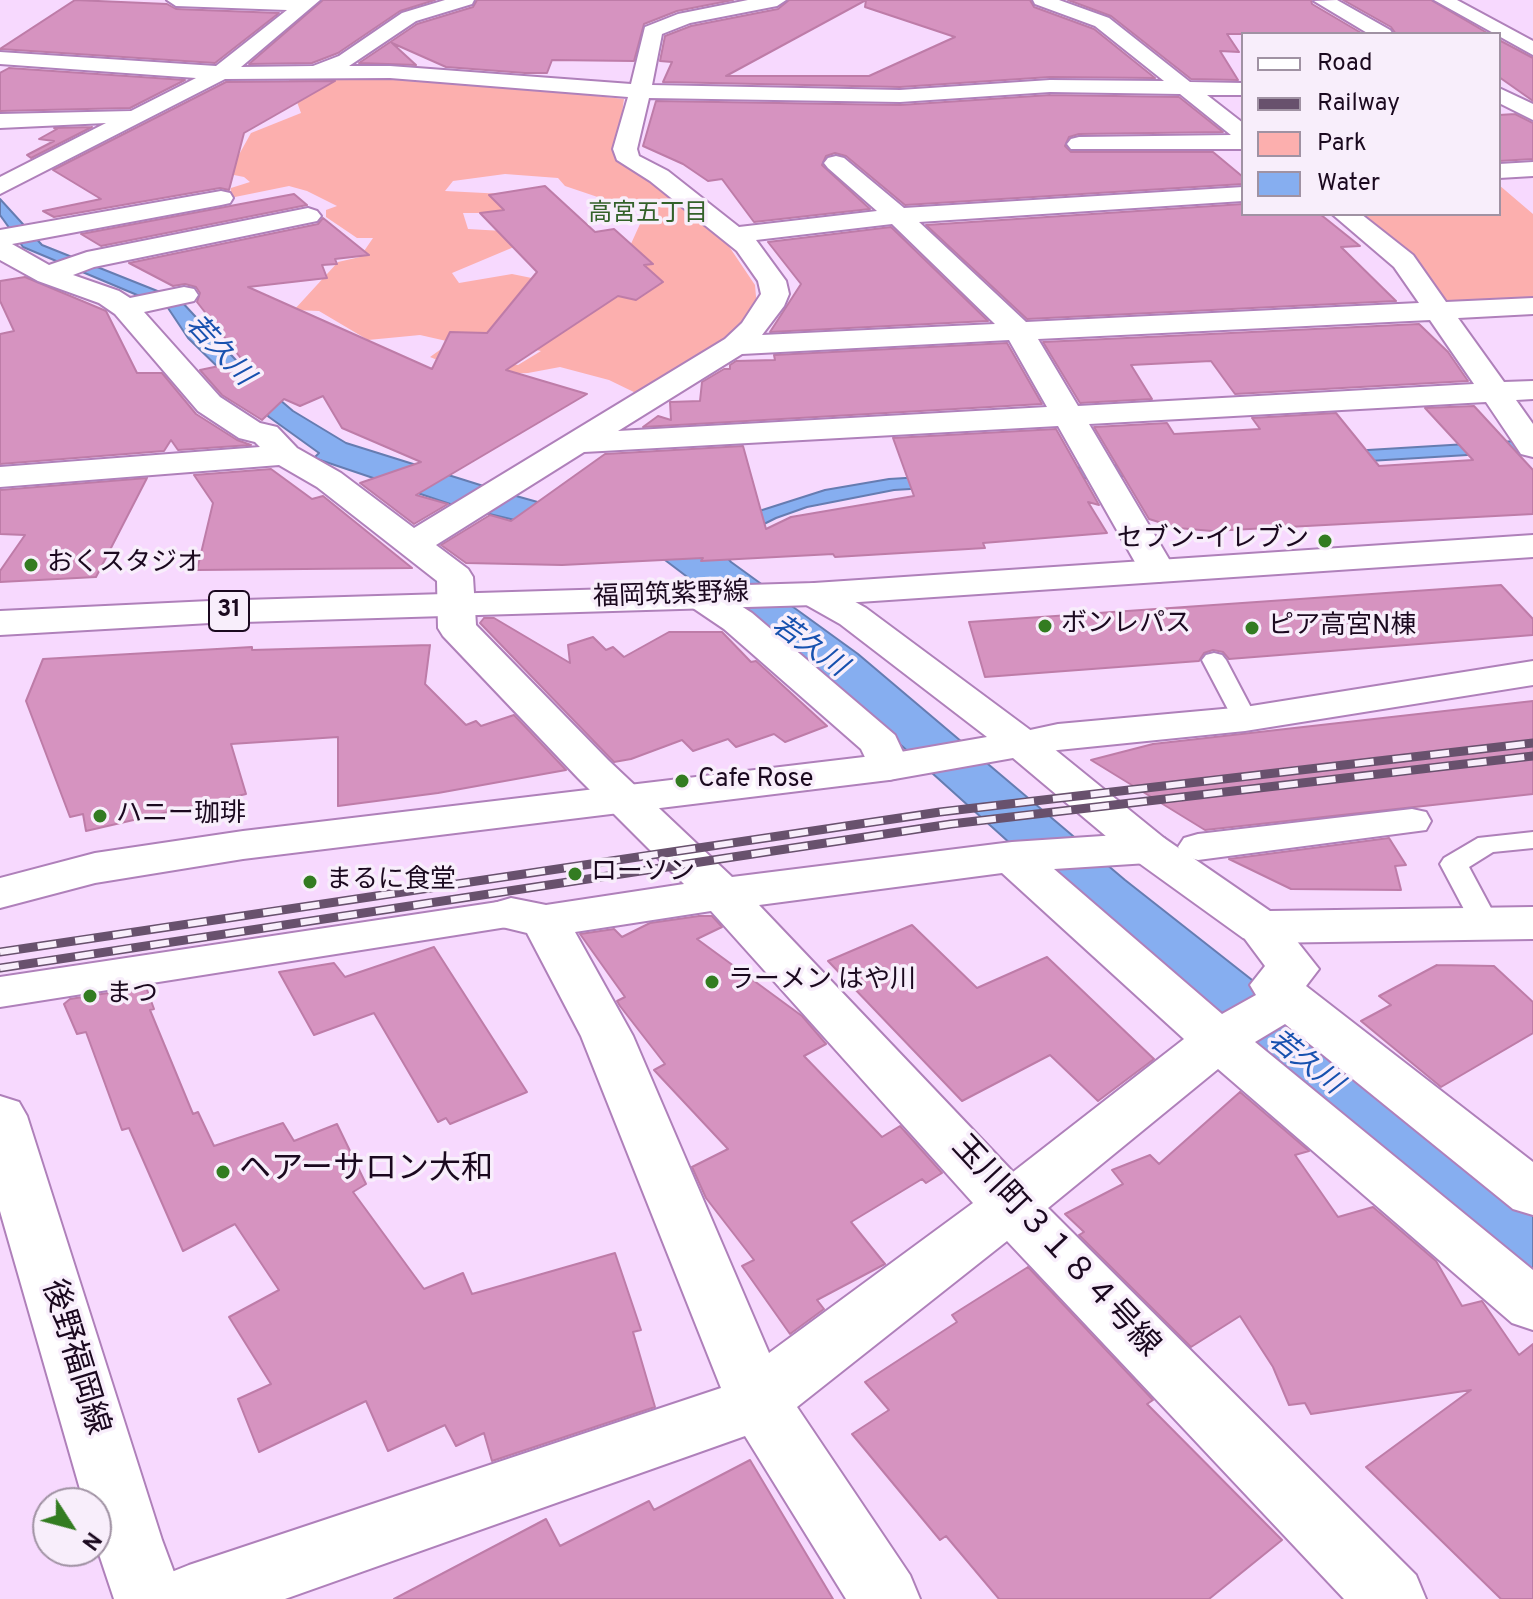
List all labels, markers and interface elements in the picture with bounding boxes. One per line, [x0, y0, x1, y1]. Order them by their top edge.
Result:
legend [1241, 32, 1501, 216]
text: Road [1317, 49, 1373, 79]
text: Railway [1317, 89, 1400, 119]
text: Park [1317, 129, 1367, 159]
text: Water [1317, 169, 1380, 199]
district label: 高宮五丁目 [588, 201, 708, 229]
water label: 若久川 [177, 310, 259, 394]
place label: セブン-イレブン [1117, 525, 1309, 557]
marker: セブン-イレブン [1316, 532, 1334, 550]
place label: おくスタジオ [47, 549, 203, 581]
marker: おくスタジオ [22, 556, 40, 574]
street label: 福岡筑紫野線 [593, 579, 749, 615]
road number: 31 [209, 591, 249, 631]
water label: 若久川 [764, 610, 852, 686]
place label: ボンレパス [1061, 610, 1191, 642]
place label: ピア高宮N棟 [1268, 612, 1416, 644]
marker: ボンレパス [1036, 617, 1054, 635]
marker: ピア高宮N棟 [1243, 619, 1261, 637]
place label: Cafe Rose [698, 765, 813, 797]
marker: Cafe Rose [673, 772, 691, 790]
place label: ハニー珈琲 [116, 800, 246, 832]
marker: ハニー珈琲 [91, 807, 109, 825]
place label: ローソン [591, 858, 695, 890]
marker: ローソン [566, 865, 584, 883]
place label: まるに食堂 [326, 866, 456, 898]
marker: まるに食堂 [301, 873, 319, 891]
place label: ラーメン はや川 [728, 966, 916, 998]
marker: ラーメン はや川 [703, 973, 721, 991]
place label: まつ [106, 980, 158, 1012]
marker: まつ [81, 987, 99, 1005]
water label: 若久川 [1261, 1025, 1347, 1103]
street label: 玉川町３１８４号線 [942, 1130, 1166, 1366]
place label: ヘアーサロン大和 [239, 1153, 493, 1191]
marker: ヘアーサロン大和 [214, 1163, 232, 1181]
street label: 後野福岡線 [31, 1276, 115, 1440]
north arrow [32, 1487, 112, 1567]
text: N [75, 1526, 106, 1555]

